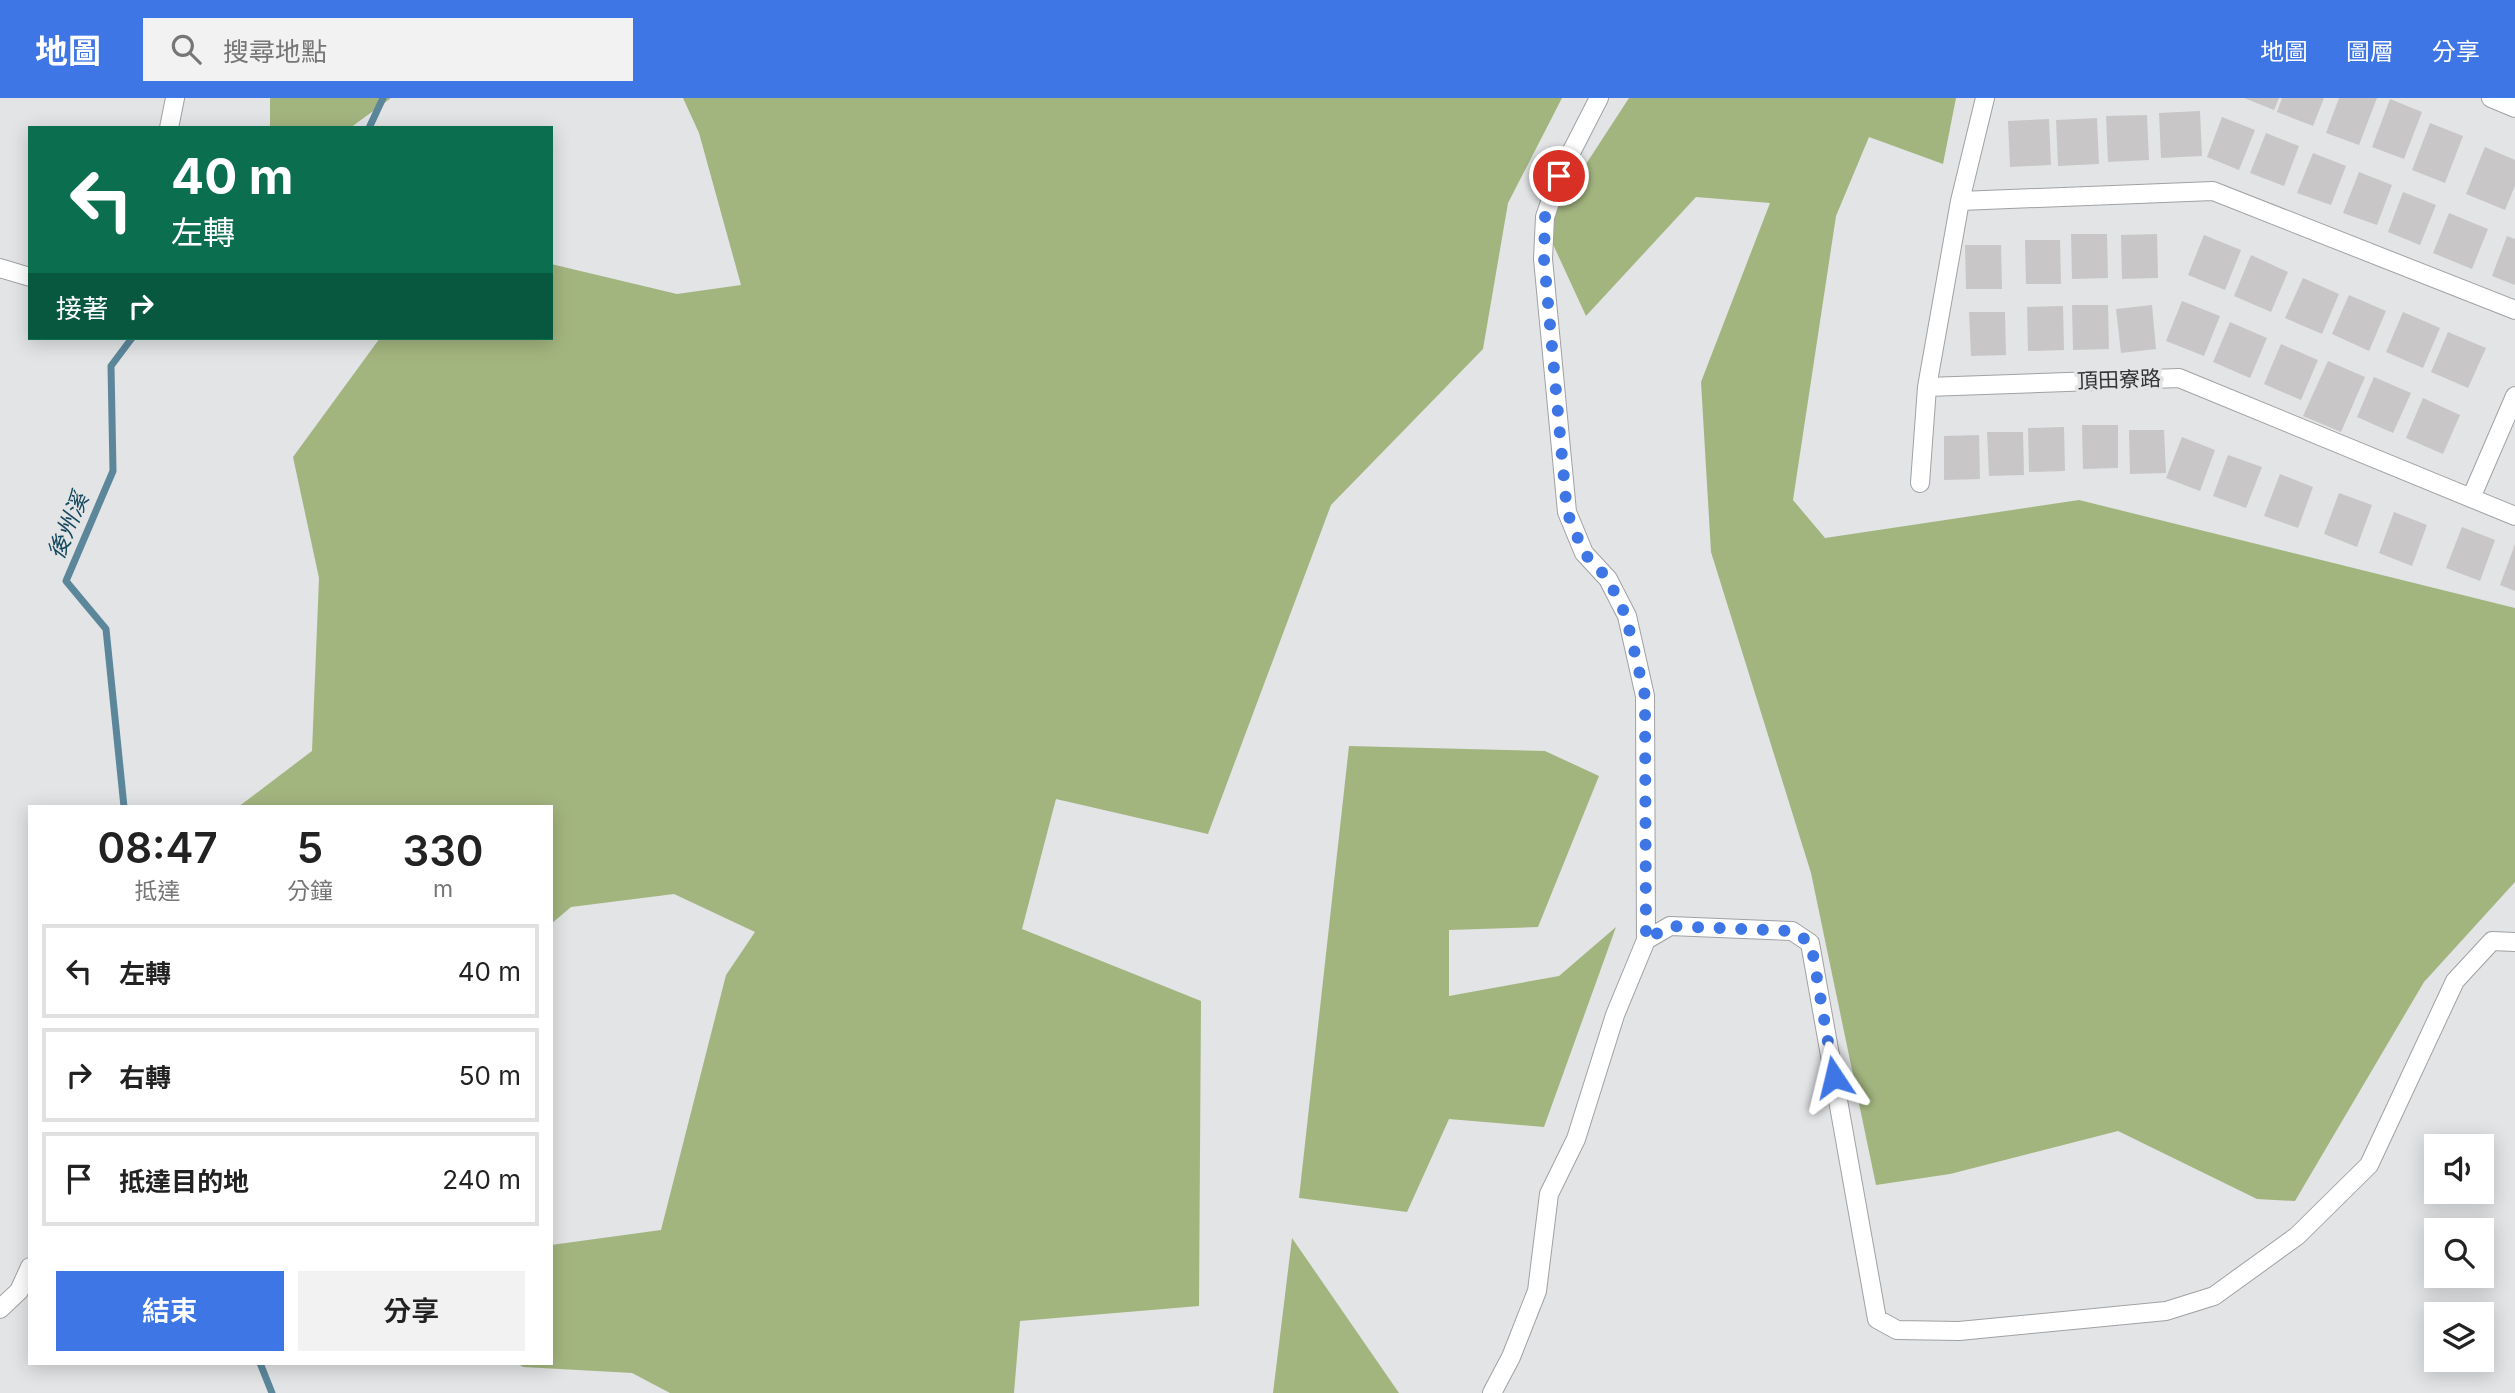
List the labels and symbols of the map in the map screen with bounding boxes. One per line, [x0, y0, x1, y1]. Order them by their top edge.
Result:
pin [1529, 146, 1589, 206]
street label: 頂田寮路 [2077, 366, 2161, 393]
water label: 後州溪 [42, 486, 96, 563]
position arrow [1797, 1040, 1871, 1114]

